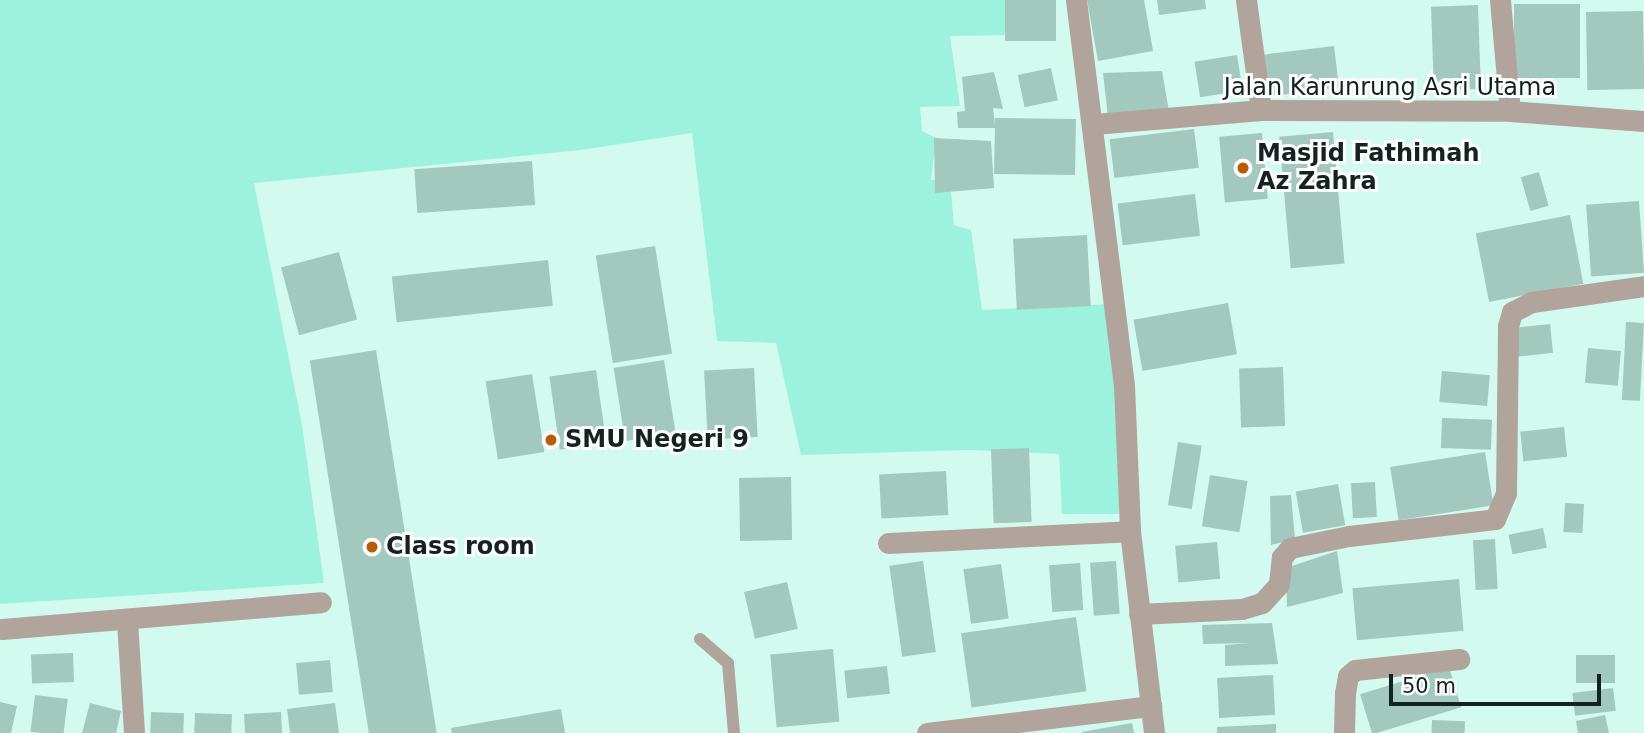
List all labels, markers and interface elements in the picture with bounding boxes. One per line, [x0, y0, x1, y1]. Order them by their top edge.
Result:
street label: Jalan Karunrung Asri Utama [1224, 74, 1556, 102]
place label: Masjid Fathimah Az Zahra [1257, 140, 1480, 196]
marker: Masjid Fathimah Az Zahra [1235, 160, 1251, 176]
place label: SMU Negeri 9 [565, 426, 749, 454]
marker: SMU Negeri 9 [543, 432, 559, 448]
place label: Class room [386, 533, 535, 561]
marker: Class room [364, 539, 380, 555]
scale bar [1392, 660, 1604, 704]
text: 50 m [1402, 674, 1456, 698]

